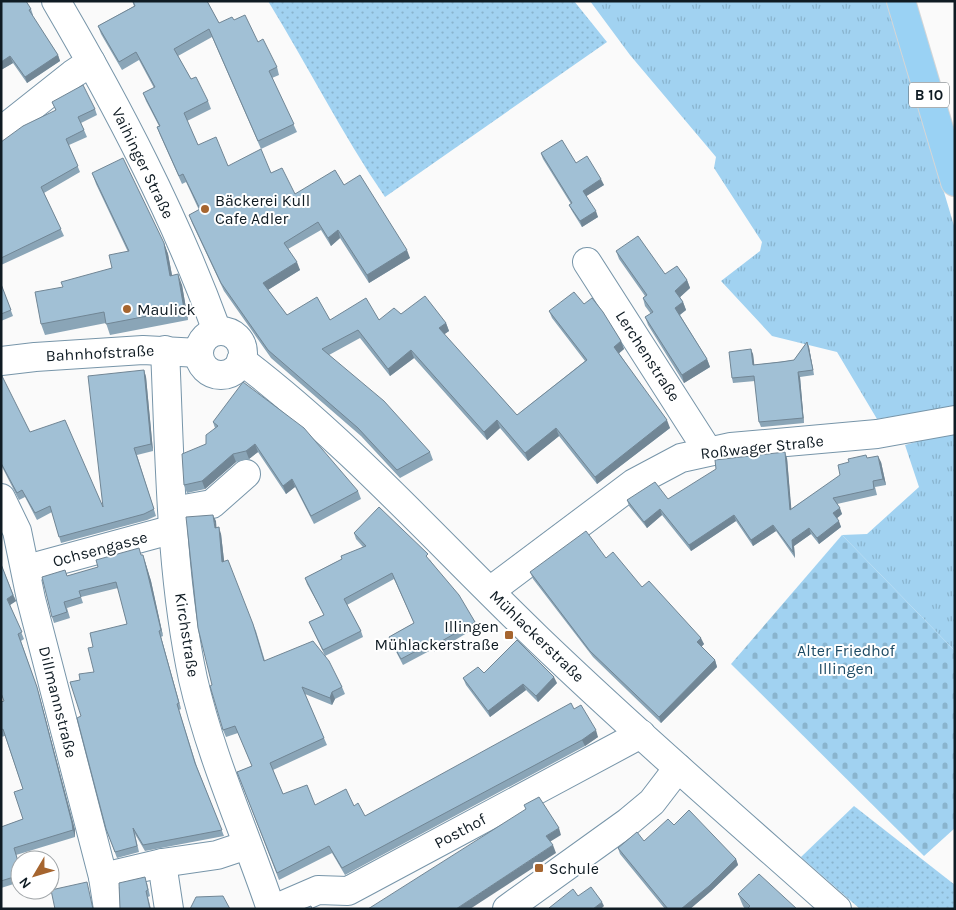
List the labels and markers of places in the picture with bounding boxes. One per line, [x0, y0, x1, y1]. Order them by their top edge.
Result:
place label: Bäckerei Kull Cafe Adler [215, 191, 310, 228]
marker: Bäckerei Kull Cafe Adler [199, 203, 211, 215]
place label: Maulick [137, 300, 196, 319]
marker: Maulick [121, 303, 133, 315]
place label: Illingen Mühlackerstraße [374, 617, 499, 654]
marker: Illingen Mühlackerstraße [503, 629, 515, 641]
place label: Schule [549, 859, 599, 878]
marker: Schule [533, 862, 545, 874]

